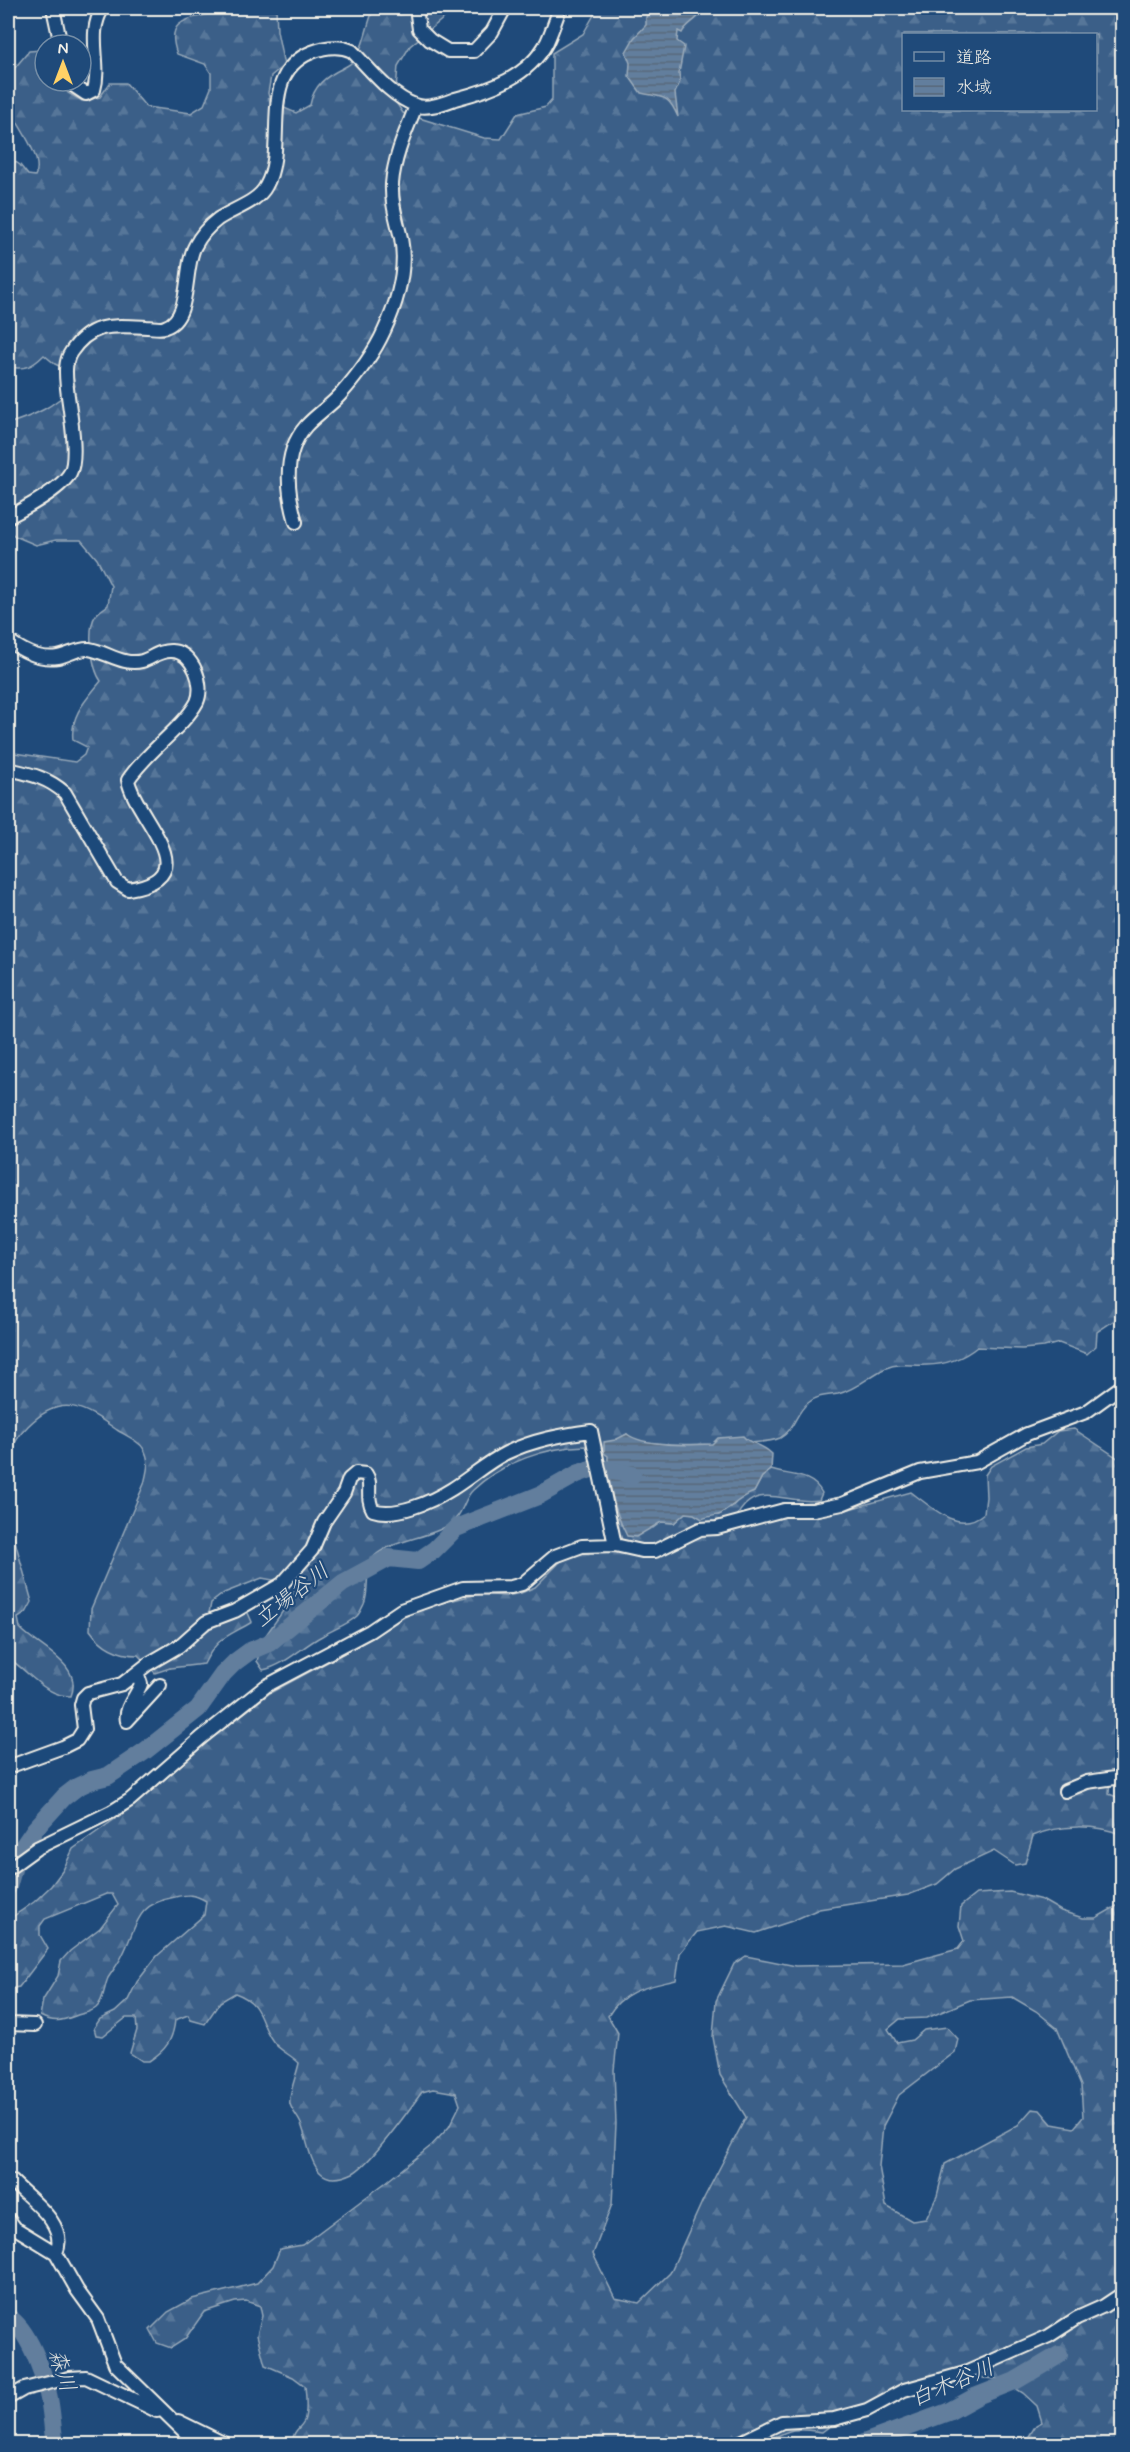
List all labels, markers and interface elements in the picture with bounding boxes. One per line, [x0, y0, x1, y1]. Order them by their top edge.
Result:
north arrow [33, 33, 93, 93]
legend [902, 33, 1097, 111]
text: N [58, 39, 68, 60]
text: 道路 [956, 46, 992, 70]
text: 水域 [956, 76, 992, 100]
water label: 立場谷川 [249, 1557, 336, 1634]
water label: 森川 [41, 2345, 81, 2396]
water label: 白木谷川 [907, 2354, 999, 2414]

